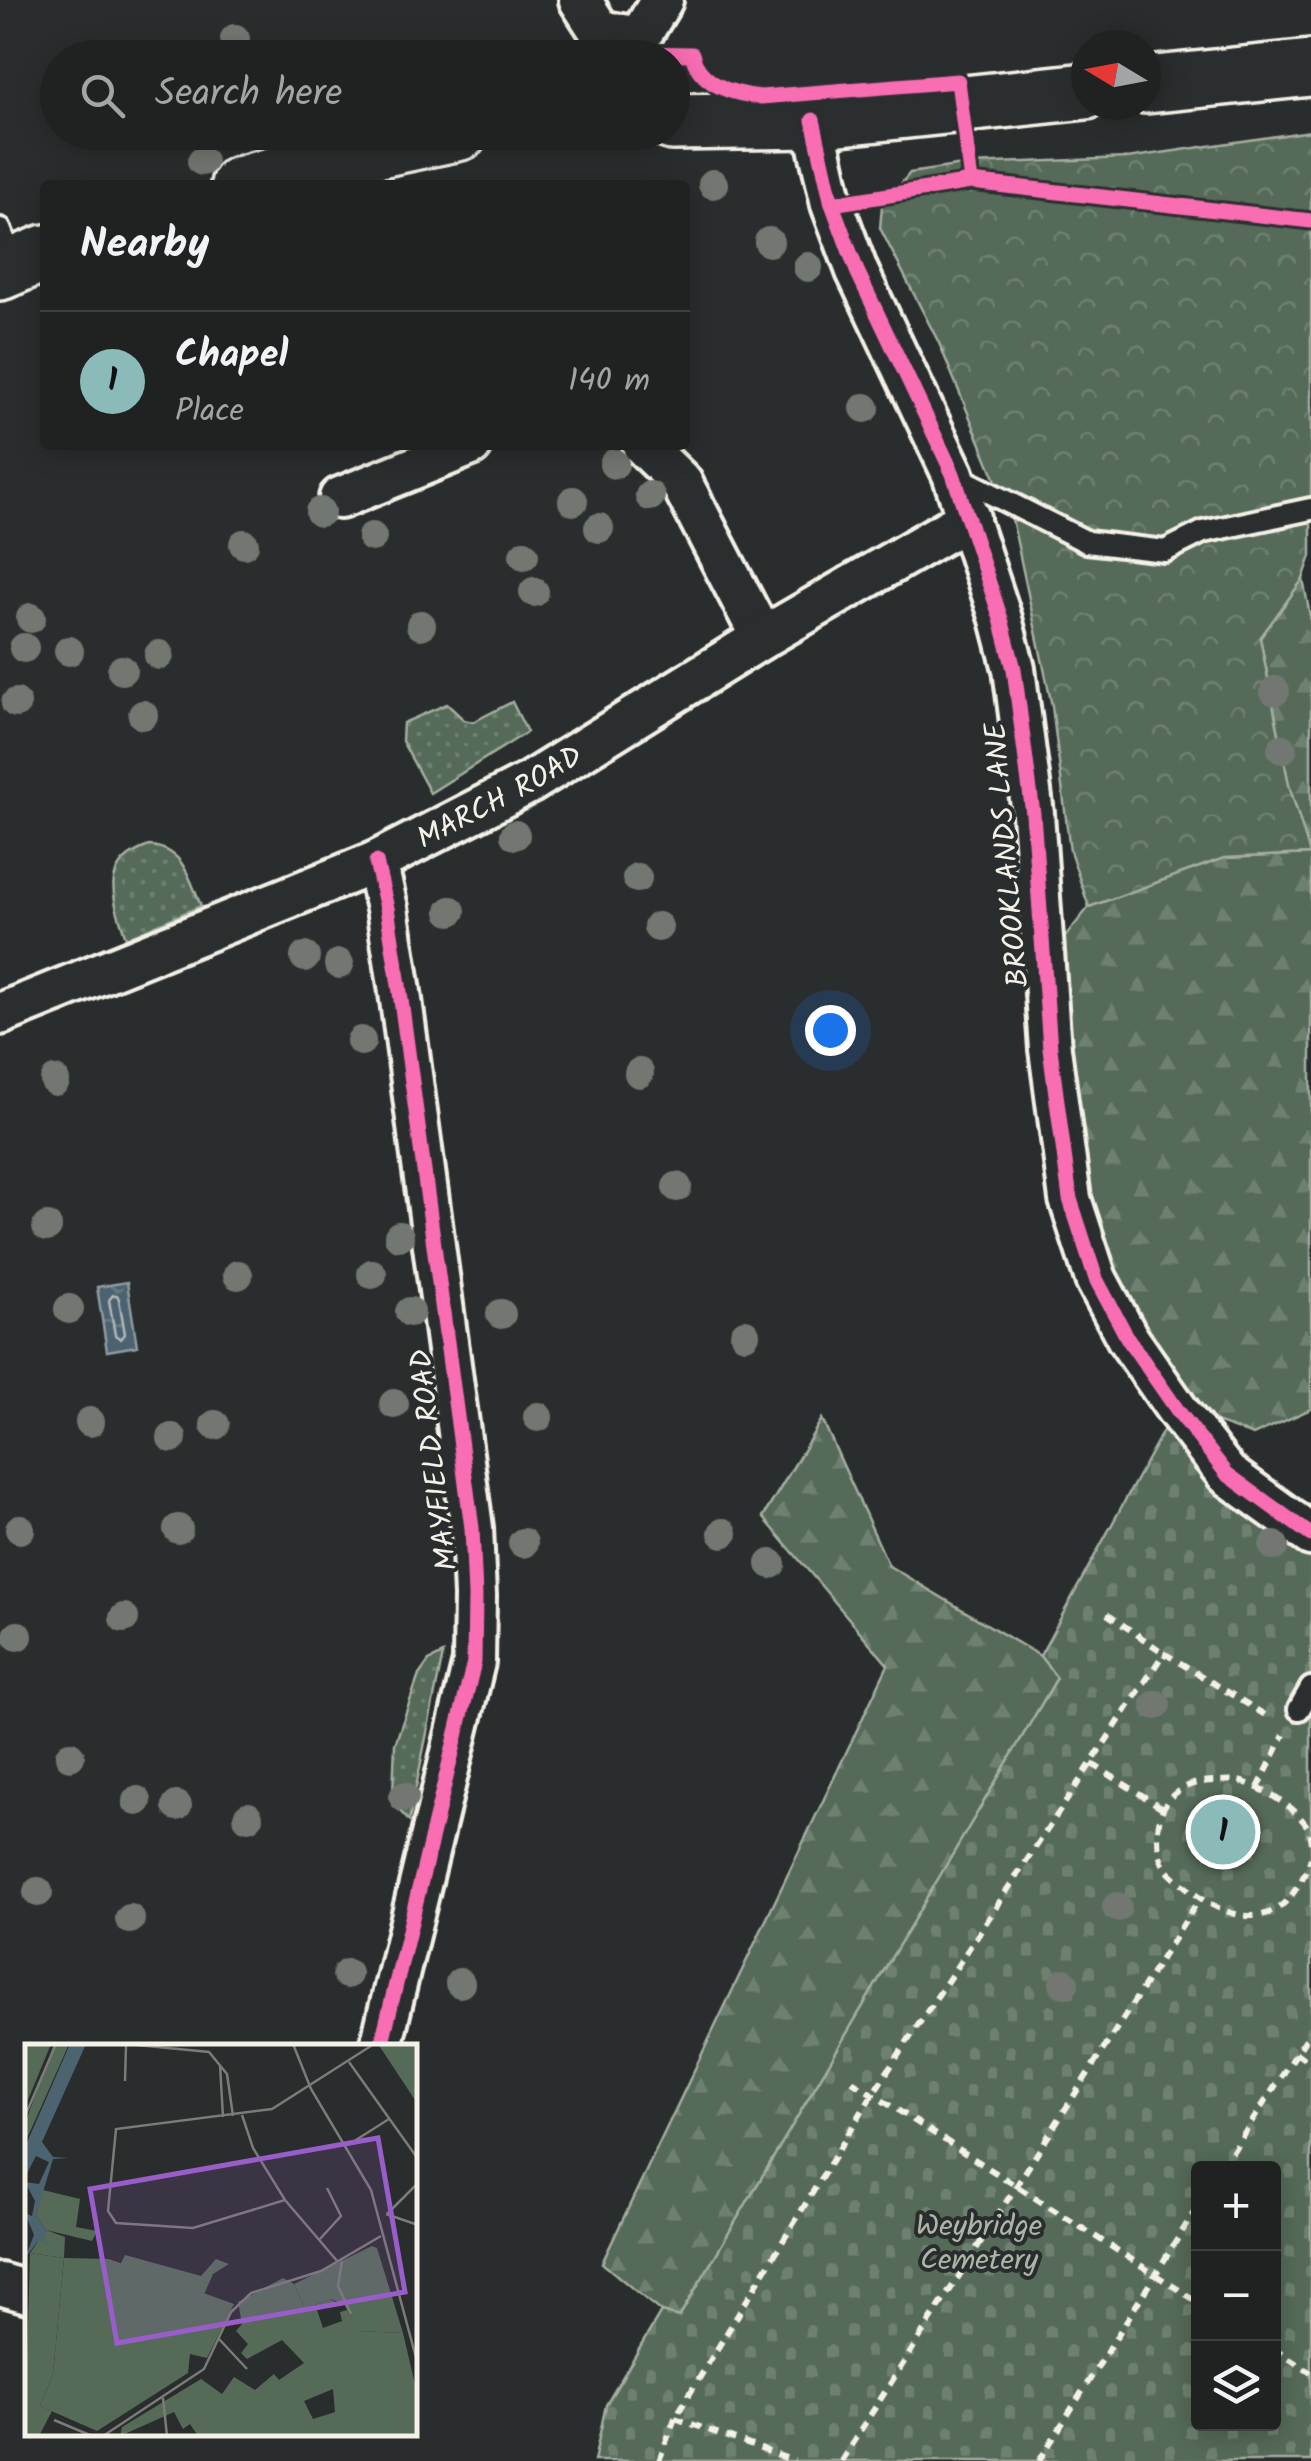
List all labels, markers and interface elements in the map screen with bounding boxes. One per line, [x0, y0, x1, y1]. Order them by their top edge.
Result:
north arrow [1071, 30, 1161, 120]
search box [40, 40, 690, 150]
text: Search here [155, 65, 342, 125]
icon: search [75, 68, 130, 123]
text: Nearby [80, 212, 209, 279]
text: Chapel [175, 326, 288, 386]
text: 1 [108, 356, 117, 407]
text: 140 m [568, 356, 650, 407]
text: Place [175, 386, 244, 437]
street label: BROOKLANDS LANE [972, 719, 1043, 989]
street label: MARCH ROAD [408, 733, 593, 863]
your location [805, 1005, 856, 1056]
street label: MAYFIELD ROAD [398, 1346, 472, 1573]
pin: 1 [1190, 1794, 1256, 1870]
inset map [25, 2044, 418, 2436]
map controls [1191, 2161, 1281, 2431]
button: + [1191, 2161, 1281, 2251]
park label: Weybridge Cemetery [916, 2203, 1042, 2285]
button: − [1191, 2251, 1281, 2341]
button: layers [1191, 2341, 1281, 2431]

